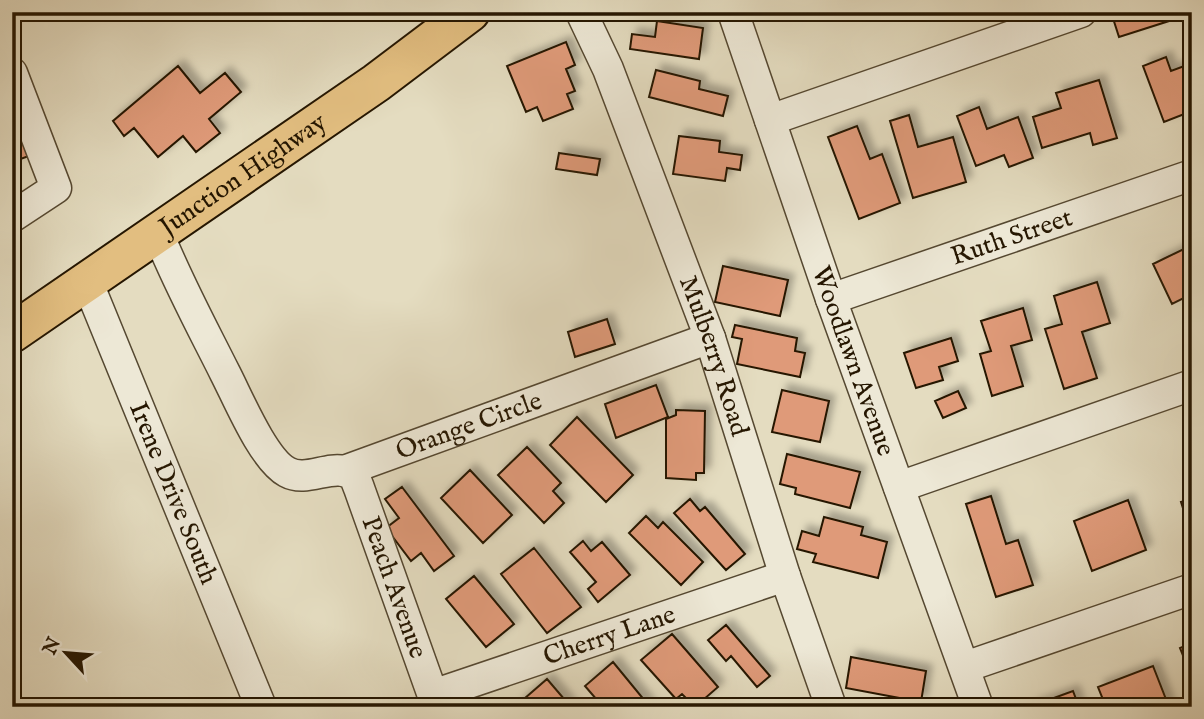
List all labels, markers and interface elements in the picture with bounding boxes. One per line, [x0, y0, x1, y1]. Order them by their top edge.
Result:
street label: Junction Highway [150, 105, 333, 245]
street label: Ruth Street [947, 201, 1077, 273]
street label: Woodlawn Avenue [804, 261, 903, 460]
street label: Mulberry Road [671, 271, 756, 440]
street label: Orange Circle [391, 384, 546, 467]
street label: Irene Drive South [122, 397, 226, 589]
street label: Peach Avenue [354, 512, 435, 663]
street label: Cherry Lane [539, 598, 680, 673]
north arrow [32, 618, 102, 688]
text: N [38, 633, 67, 660]

